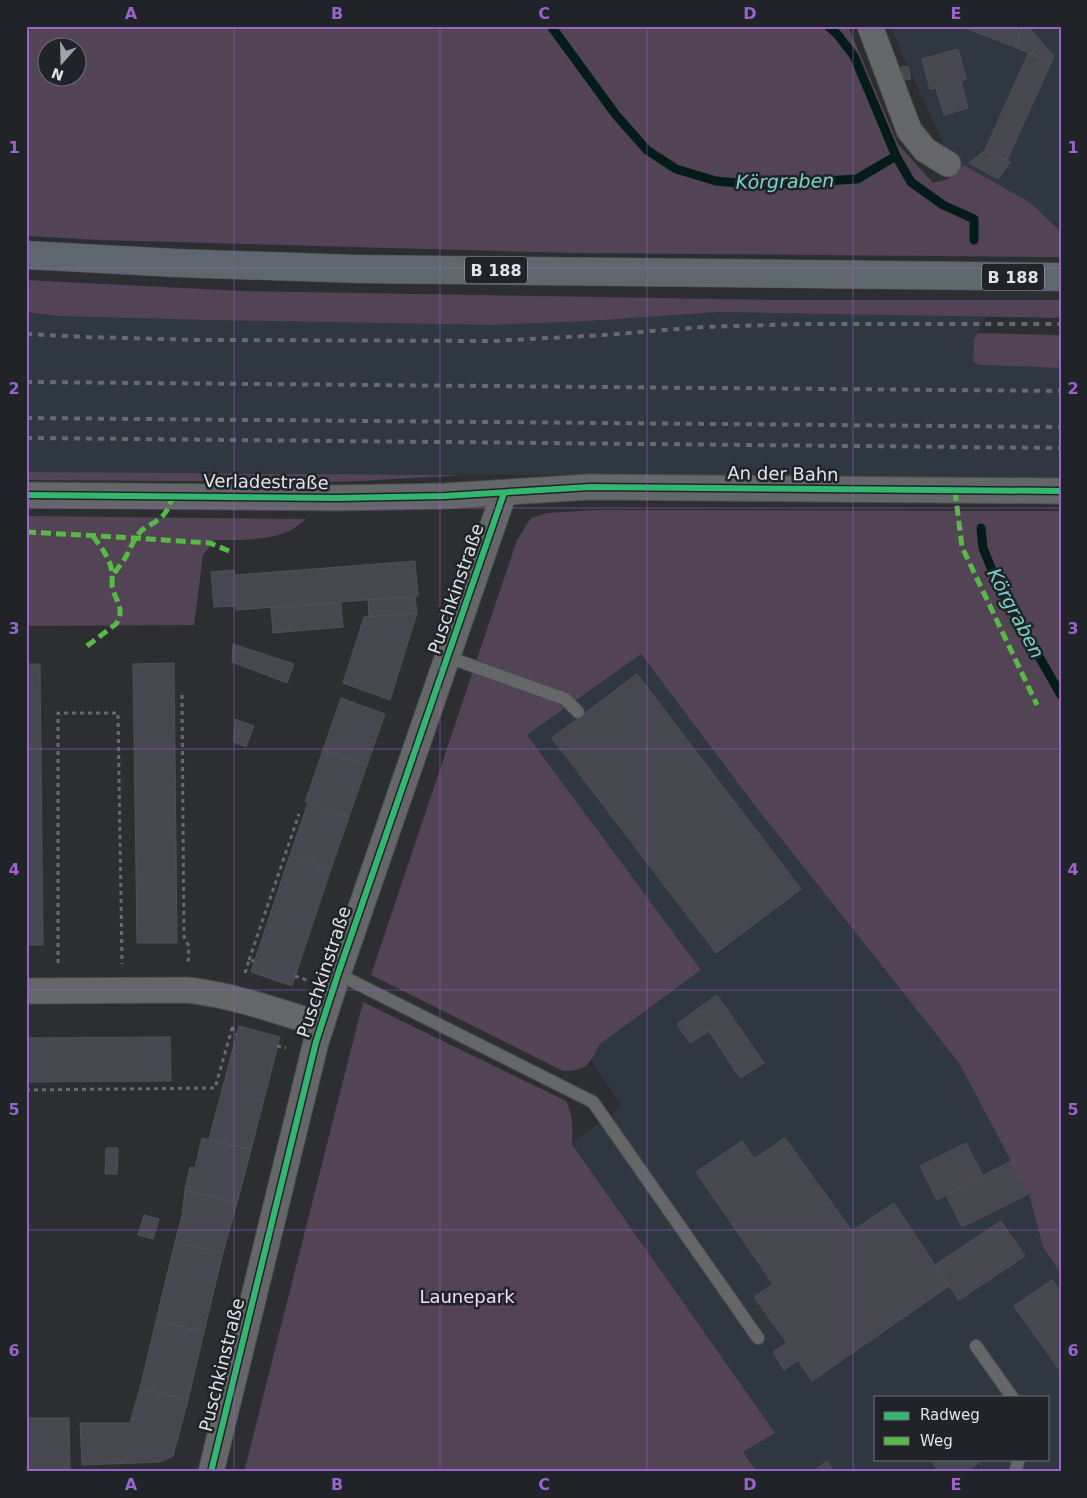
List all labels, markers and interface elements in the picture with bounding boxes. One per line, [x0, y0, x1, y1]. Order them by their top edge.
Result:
text: A [125, 4, 138, 23]
text: B [331, 4, 343, 23]
text: C [538, 4, 550, 23]
text: D [743, 4, 757, 23]
text: E [951, 4, 961, 23]
north arrow [38, 38, 88, 88]
text: N [49, 65, 66, 84]
text: 1 [8, 138, 20, 157]
text: 1 [1067, 138, 1079, 157]
water label: Körgraben [736, 169, 834, 193]
road number: B 188 [465, 256, 527, 284]
road number: B 188 [982, 264, 1044, 290]
text: 2 [8, 379, 20, 398]
text: 2 [1067, 379, 1079, 398]
street label: An der Bahn [727, 462, 839, 485]
street label: Verladestraße [203, 470, 329, 493]
street label: Puschkinstraße [423, 521, 488, 657]
water label: Körgraben [983, 564, 1049, 662]
text: 3 [8, 619, 20, 638]
text: 3 [1067, 619, 1079, 638]
text: 4 [8, 860, 20, 879]
text: 4 [1067, 860, 1079, 879]
street label: Puschkinstraße [292, 904, 355, 1040]
text: 5 [8, 1100, 20, 1119]
text: 5 [1067, 1100, 1079, 1119]
park label: Launepark [419, 1286, 515, 1307]
street label: Puschkinstraße [195, 1296, 248, 1434]
text: 6 [8, 1341, 20, 1360]
text: 6 [1067, 1341, 1079, 1360]
legend [874, 1396, 1050, 1460]
text: Radweg [920, 1406, 980, 1424]
text: Weg [920, 1432, 953, 1450]
text: A [125, 1475, 138, 1494]
text: B [331, 1475, 343, 1494]
text: C [538, 1475, 550, 1494]
text: D [743, 1475, 757, 1494]
text: E [951, 1475, 961, 1494]

